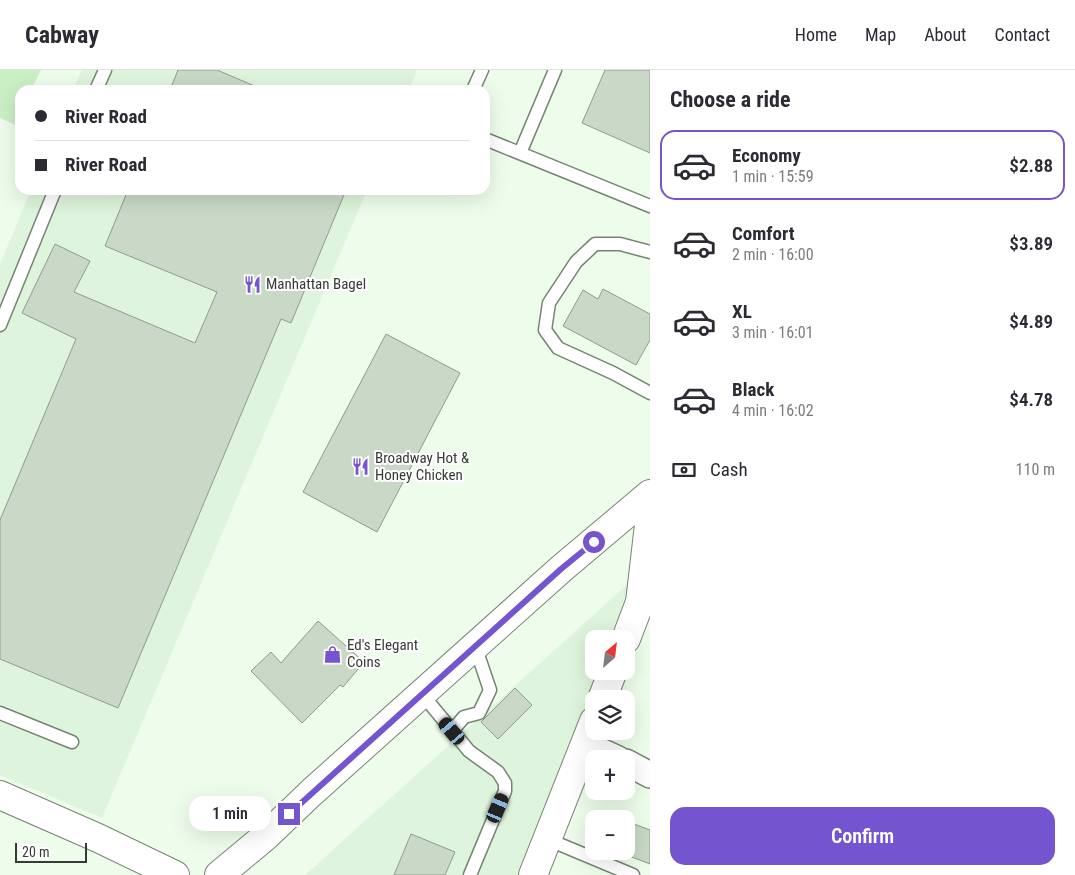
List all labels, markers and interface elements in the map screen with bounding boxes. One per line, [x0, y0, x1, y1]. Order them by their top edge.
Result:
text: Cabway [25, 21, 99, 49]
text: Home [795, 24, 837, 45]
text: Map [865, 24, 896, 45]
text: About [924, 24, 966, 45]
text: Contact [994, 24, 1050, 45]
text: Choose a ride [670, 87, 791, 112]
text: River Road [65, 105, 147, 128]
icon: car [672, 143, 717, 188]
text: Economy [732, 144, 801, 167]
text: River Road [65, 153, 147, 176]
text: $2.88 [1009, 154, 1053, 177]
text: 1 min · 15:59 [732, 167, 814, 186]
icon: car [672, 221, 717, 266]
text: Comfort [732, 222, 795, 245]
text: $3.89 [1009, 232, 1053, 255]
text: 2 min · 16:00 [732, 245, 814, 264]
restaurant icon: Manhattan Bagel [242, 274, 262, 294]
place label: Manhattan Bagel [266, 275, 366, 293]
icon: car [672, 299, 717, 344]
text: XL [732, 300, 752, 323]
text: $4.89 [1009, 310, 1053, 333]
text: 3 min · 16:01 [732, 323, 814, 342]
icon: car [672, 377, 717, 422]
text: Black [732, 378, 774, 401]
text: $4.78 [1009, 388, 1053, 411]
text: 4 min · 16:02 [732, 401, 814, 420]
place label: Broadway Hot & Honey Chicken [375, 449, 470, 484]
icon: cash [670, 456, 698, 484]
restaurant icon: Broadway Hot & Honey Chicken [351, 457, 371, 477]
text: Cash [710, 458, 748, 481]
text: 110 m [1016, 460, 1055, 479]
route start [583, 531, 605, 553]
north arrow [585, 630, 635, 680]
map controls [585, 630, 635, 860]
place label: Ed's Elegant Coins [347, 636, 418, 671]
shop icon: Ed's Elegant Coins [323, 644, 343, 664]
button: layers [585, 690, 635, 740]
car [436, 715, 467, 747]
button: + [585, 750, 635, 800]
car [485, 791, 510, 825]
callout: 1 min [189, 796, 272, 832]
route end [278, 803, 300, 825]
text: 1 min [212, 804, 248, 823]
button: Confirm [670, 807, 1055, 865]
button: − [585, 810, 635, 860]
scale bar [15, 840, 88, 863]
text: 20 m [22, 844, 50, 860]

